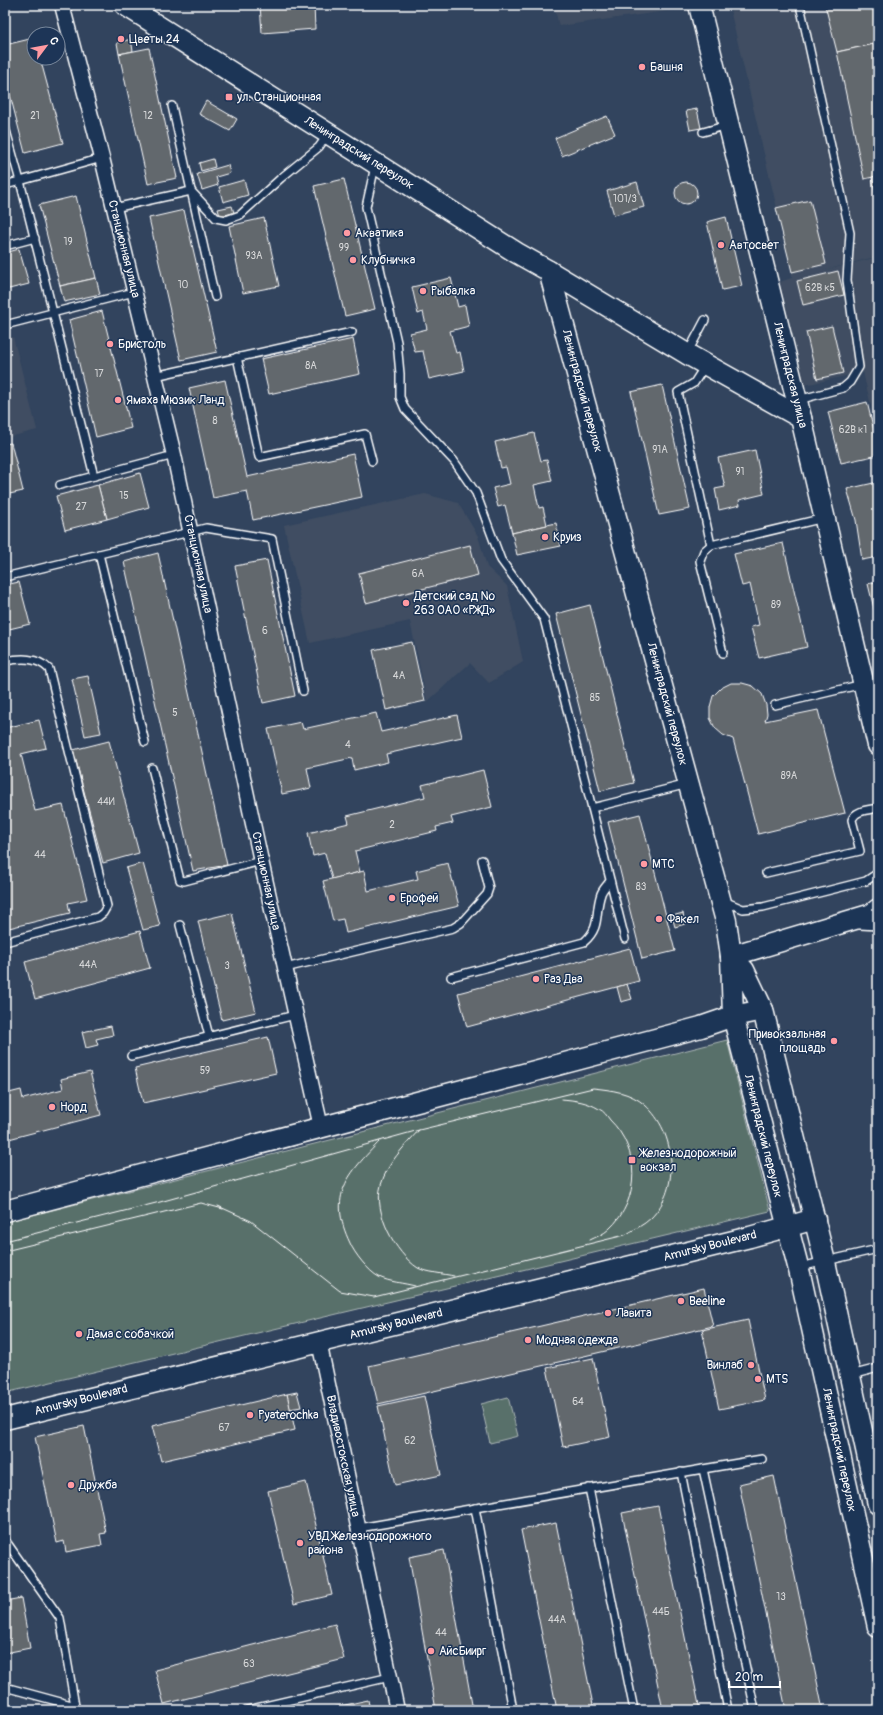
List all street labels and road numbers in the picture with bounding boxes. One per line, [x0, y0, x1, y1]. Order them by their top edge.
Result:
street label: Ленинградский переулок [300, 113, 417, 193]
street label: Станционная улица [105, 199, 143, 300]
street label: Ленинградская улица [769, 319, 811, 430]
street label: Ленинградский переулок [558, 327, 606, 454]
street label: Станционная улица [180, 514, 216, 615]
street label: Ленинградский переулок [643, 640, 691, 767]
street label: Станционная улица [248, 831, 284, 932]
street label: Ленинградский переулок [740, 1072, 786, 1199]
street label: Amursky Boulevard [662, 1227, 758, 1265]
street label: Amursky Boulevard [348, 1305, 444, 1343]
street label: Amursky Boulevard [33, 1381, 129, 1419]
street label: Ленинградский переулок [818, 1386, 860, 1513]
street label: Владивостокская улица [323, 1394, 363, 1519]

